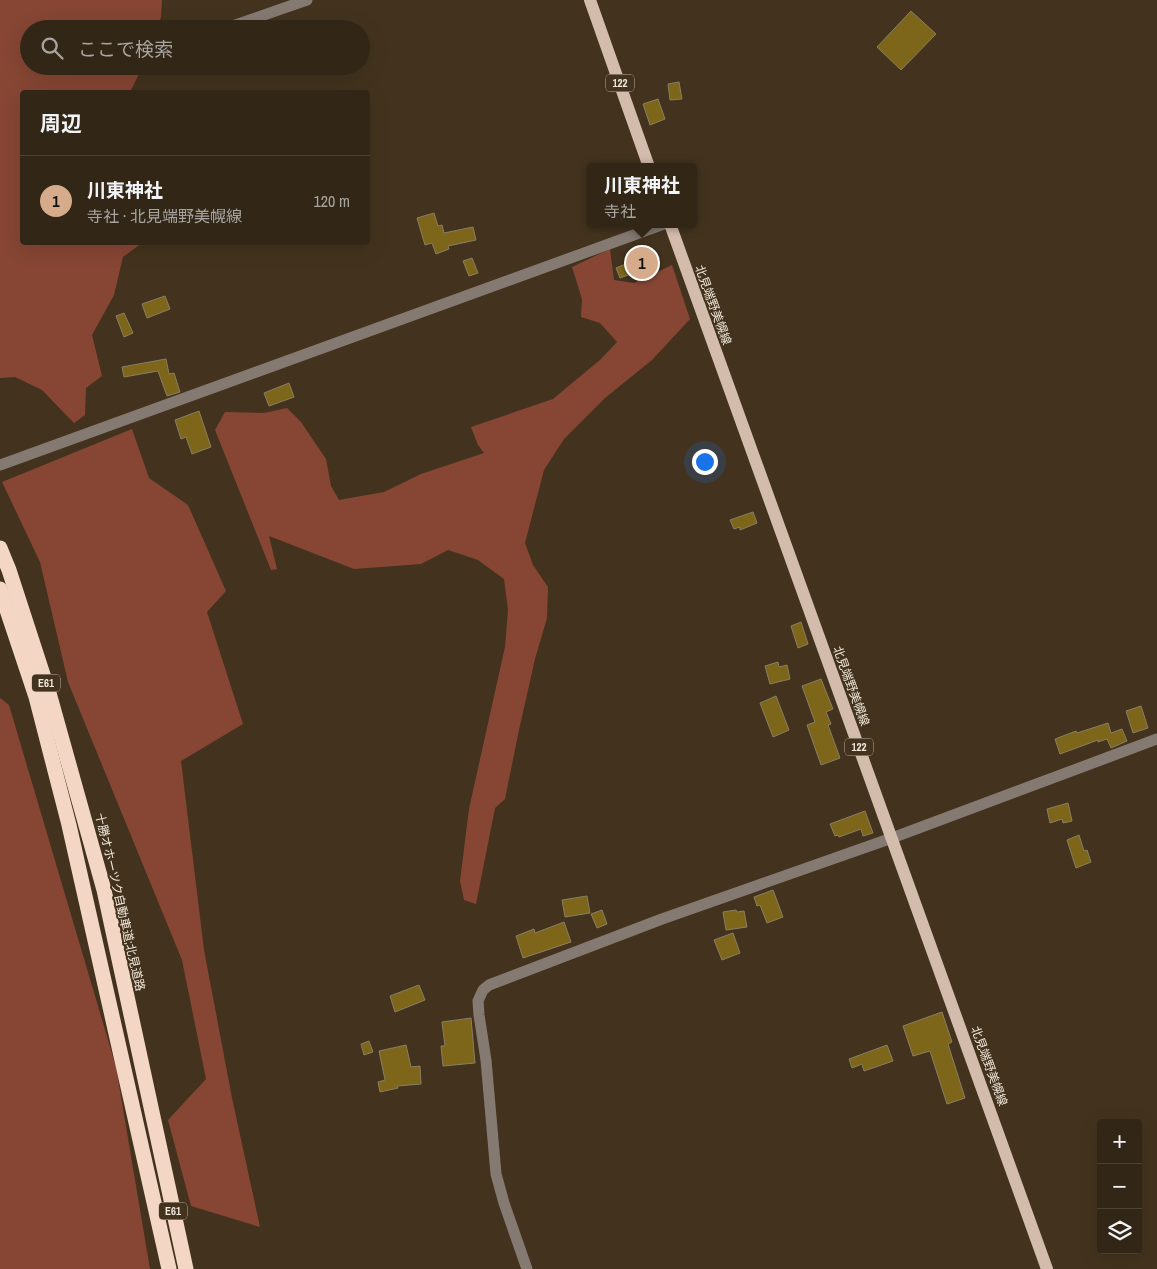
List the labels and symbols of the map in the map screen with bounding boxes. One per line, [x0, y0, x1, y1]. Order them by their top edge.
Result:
road number: 122 [606, 75, 634, 92]
pin: 1 [626, 244, 658, 282]
street label: 北見端野美幌線 [691, 263, 735, 347]
your location [692, 449, 718, 475]
street label: 北見端野美幌線 [829, 644, 873, 728]
road number: E61 [32, 674, 60, 691]
road number: 122 [845, 739, 873, 756]
street label: 十勝オホーツク自動車道;北見道路 [92, 811, 148, 993]
street label: 北見端野美幌線 [967, 1024, 1011, 1108]
road number: E61 [159, 1202, 187, 1220]

